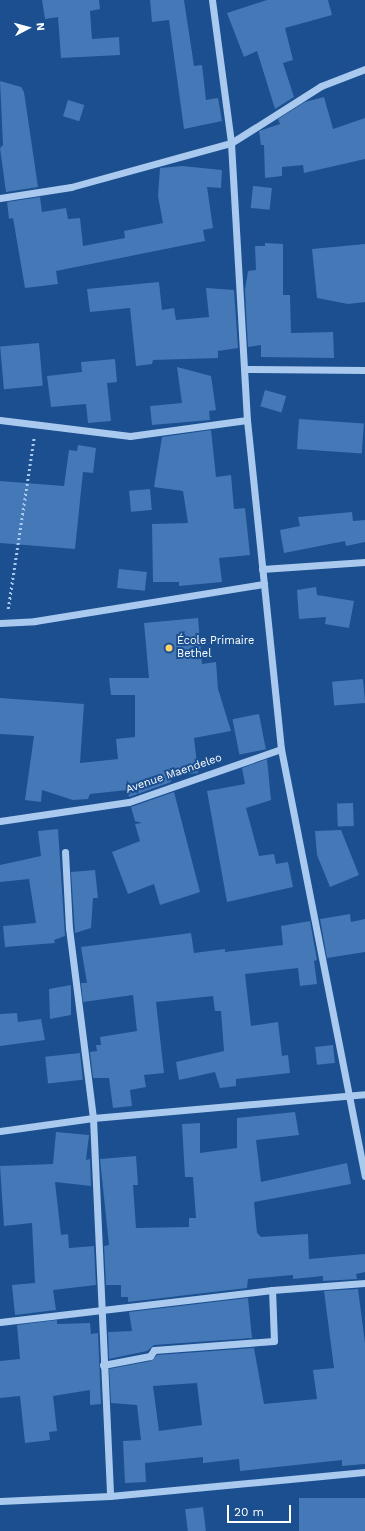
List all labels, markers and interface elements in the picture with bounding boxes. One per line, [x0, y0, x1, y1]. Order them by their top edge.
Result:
north arrow [8, 8, 48, 48]
text: N [34, 22, 47, 31]
place label: École Primaire Bethel [177, 635, 254, 661]
marker: École Primaire Bethel [164, 643, 174, 653]
street label: Avenue Maendeleo [124, 751, 224, 797]
scale bar [229, 1497, 293, 1523]
text: 20 m [234, 1505, 264, 1519]

